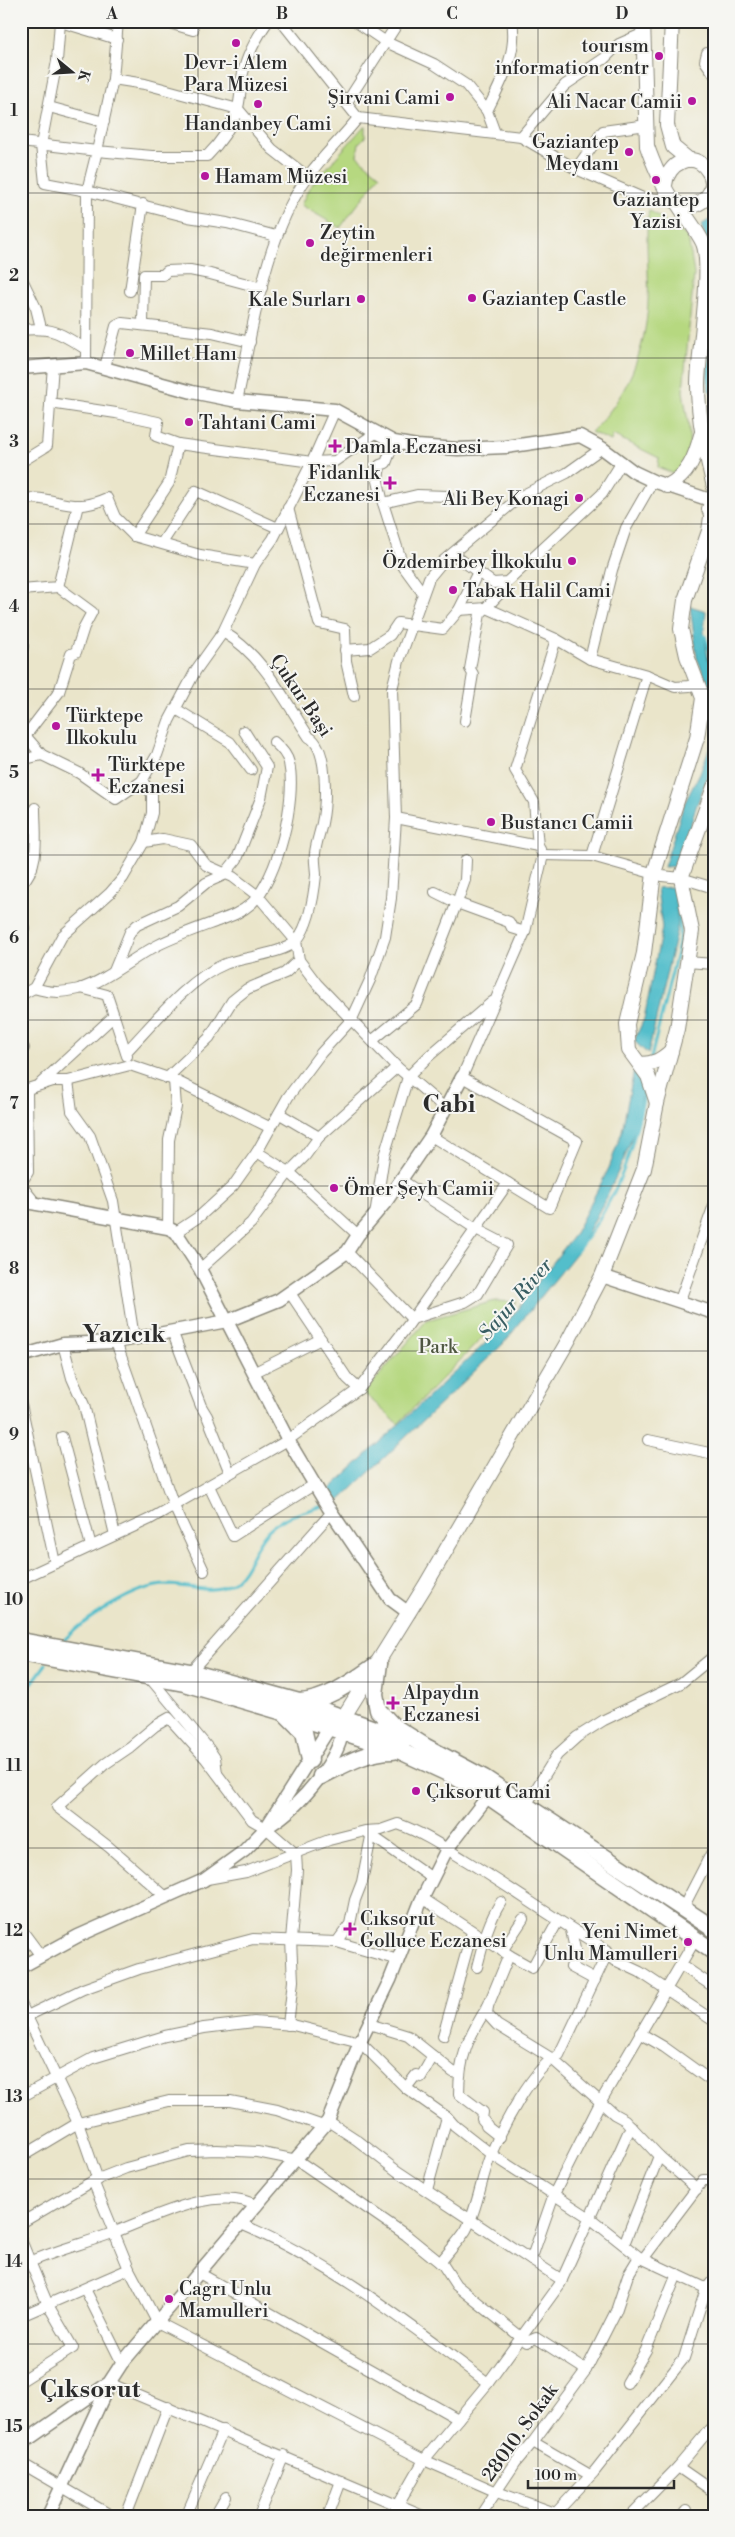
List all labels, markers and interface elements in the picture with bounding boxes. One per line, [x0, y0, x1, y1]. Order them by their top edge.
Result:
text: A [105, 4, 118, 24]
text: B [276, 4, 288, 24]
text: C [446, 4, 458, 24]
text: D [616, 4, 629, 24]
place label: tourısm information centr [495, 34, 649, 80]
marker: Devr-i Alem Para Müzesi [230, 37, 242, 49]
north arrow [48, 48, 98, 98]
marker: tourısm information centr [653, 50, 665, 62]
place label: Devr-i Alem Para Müzesi [184, 51, 288, 97]
text: K [73, 68, 94, 85]
place label: Şirvani Cami [328, 86, 440, 110]
place label: Ali Nacar Camii [546, 90, 682, 114]
marker: Şirvani Cami [444, 91, 456, 103]
marker: Ali Nacar Camii [686, 95, 698, 107]
marker: Handanbey Cami [252, 98, 264, 110]
text: 1 [10, 101, 18, 121]
place label: Handanbey Cami [185, 112, 331, 136]
place label: Gaziantep Meydanı [532, 130, 619, 176]
marker: Gaziantep Meydanı [623, 146, 635, 158]
place label: Hamam Müzesi [215, 165, 348, 189]
marker: Hamam Müzesi [199, 170, 211, 182]
marker: Gaziantep Yazisi [650, 174, 662, 186]
place label: Gaziantep Yazisi [612, 188, 700, 234]
place label: Zeytin değirmenleri [320, 221, 433, 267]
marker: Zeytin değirmenleri [304, 237, 316, 249]
text: 2 [9, 266, 19, 286]
place label: Gaziantep Castle [482, 287, 626, 311]
place label: Kale Surları [248, 288, 351, 312]
marker: Gaziantep Castle [466, 292, 478, 304]
marker: Kale Surları [355, 293, 367, 305]
place label: Millet Hanı [140, 342, 237, 366]
marker: Millet Hanı [124, 347, 136, 359]
place label: Tahtani Cami [199, 411, 316, 435]
marker: Tahtani Cami [183, 416, 195, 428]
text: 3 [9, 432, 19, 452]
place label: Damla Eczanesi [345, 435, 482, 459]
marker: Damla Eczanesi [329, 440, 341, 452]
place label: Fidanlık Eczanesi [303, 461, 381, 507]
marker: Fidanlık Eczanesi [384, 477, 396, 489]
place label: Ali Bey Konagi [442, 487, 569, 511]
marker: Ali Bey Konagi [573, 492, 585, 504]
place label: Özdemirbey İlkokulu [382, 549, 562, 574]
marker: Özdemirbey İlkokulu [566, 555, 578, 567]
place label: Tabak Halil Cami [463, 579, 611, 603]
marker: Tabak Halil Cami [447, 584, 459, 596]
text: 4 [9, 597, 20, 617]
street label: Çukur Başi [265, 650, 338, 742]
place label: Türktepe Ilkokulu [66, 704, 143, 750]
marker: Türktepe Ilkokulu [50, 720, 62, 732]
place label: Türktepe Eczanesi [108, 753, 185, 799]
text: 5 [9, 763, 19, 783]
marker: Türktepe Eczanesi [92, 769, 104, 781]
place label: Bustancı Camii [500, 811, 633, 835]
marker: Bustancı Camii [485, 816, 497, 828]
text: 6 [9, 928, 19, 948]
district label: Cabi [423, 1090, 476, 1120]
text: 7 [9, 1094, 19, 1114]
place label: Ömer Şeyh Camii [344, 1176, 494, 1201]
marker: Ömer Şeyh Camii [328, 1182, 340, 1194]
water label: Sajur River [474, 1253, 559, 1346]
text: 8 [9, 1259, 19, 1279]
district label: Yazıcık [82, 1320, 167, 1350]
park label: Park [418, 1335, 459, 1359]
text: 9 [9, 1425, 19, 1445]
text: 10 [5, 1590, 23, 1610]
place label: Alpaydın Eczanesi [402, 1681, 480, 1727]
marker: Alpaydın Eczanesi [387, 1697, 399, 1709]
text: 11 [6, 1756, 22, 1776]
place label: Çıksorut Cami [426, 1780, 551, 1804]
marker: Çıksorut Cami [410, 1785, 422, 1797]
place label: Cıksorut Golluce Eczanesi [360, 1907, 507, 1953]
place label: Yeni Nimet Unlu Mamulleri [543, 1920, 678, 1966]
text: 12 [5, 1921, 23, 1941]
marker: Cıksorut Golluce Eczanesi [344, 1923, 356, 1935]
marker: Yeni Nimet Unlu Mamulleri [682, 1936, 694, 1948]
text: 13 [5, 2087, 23, 2107]
text: 14 [5, 2252, 23, 2272]
place label: Cagrı Unlu Mamulleri [179, 2277, 272, 2323]
marker: Cagrı Unlu Mamulleri [163, 2293, 175, 2305]
district label: Çıksorut [40, 2375, 141, 2405]
street label: 28010. Sokak [476, 2378, 564, 2486]
text: 15 [5, 2417, 23, 2437]
scale bar [528, 2457, 674, 2489]
text: 100 m [535, 2466, 577, 2485]

